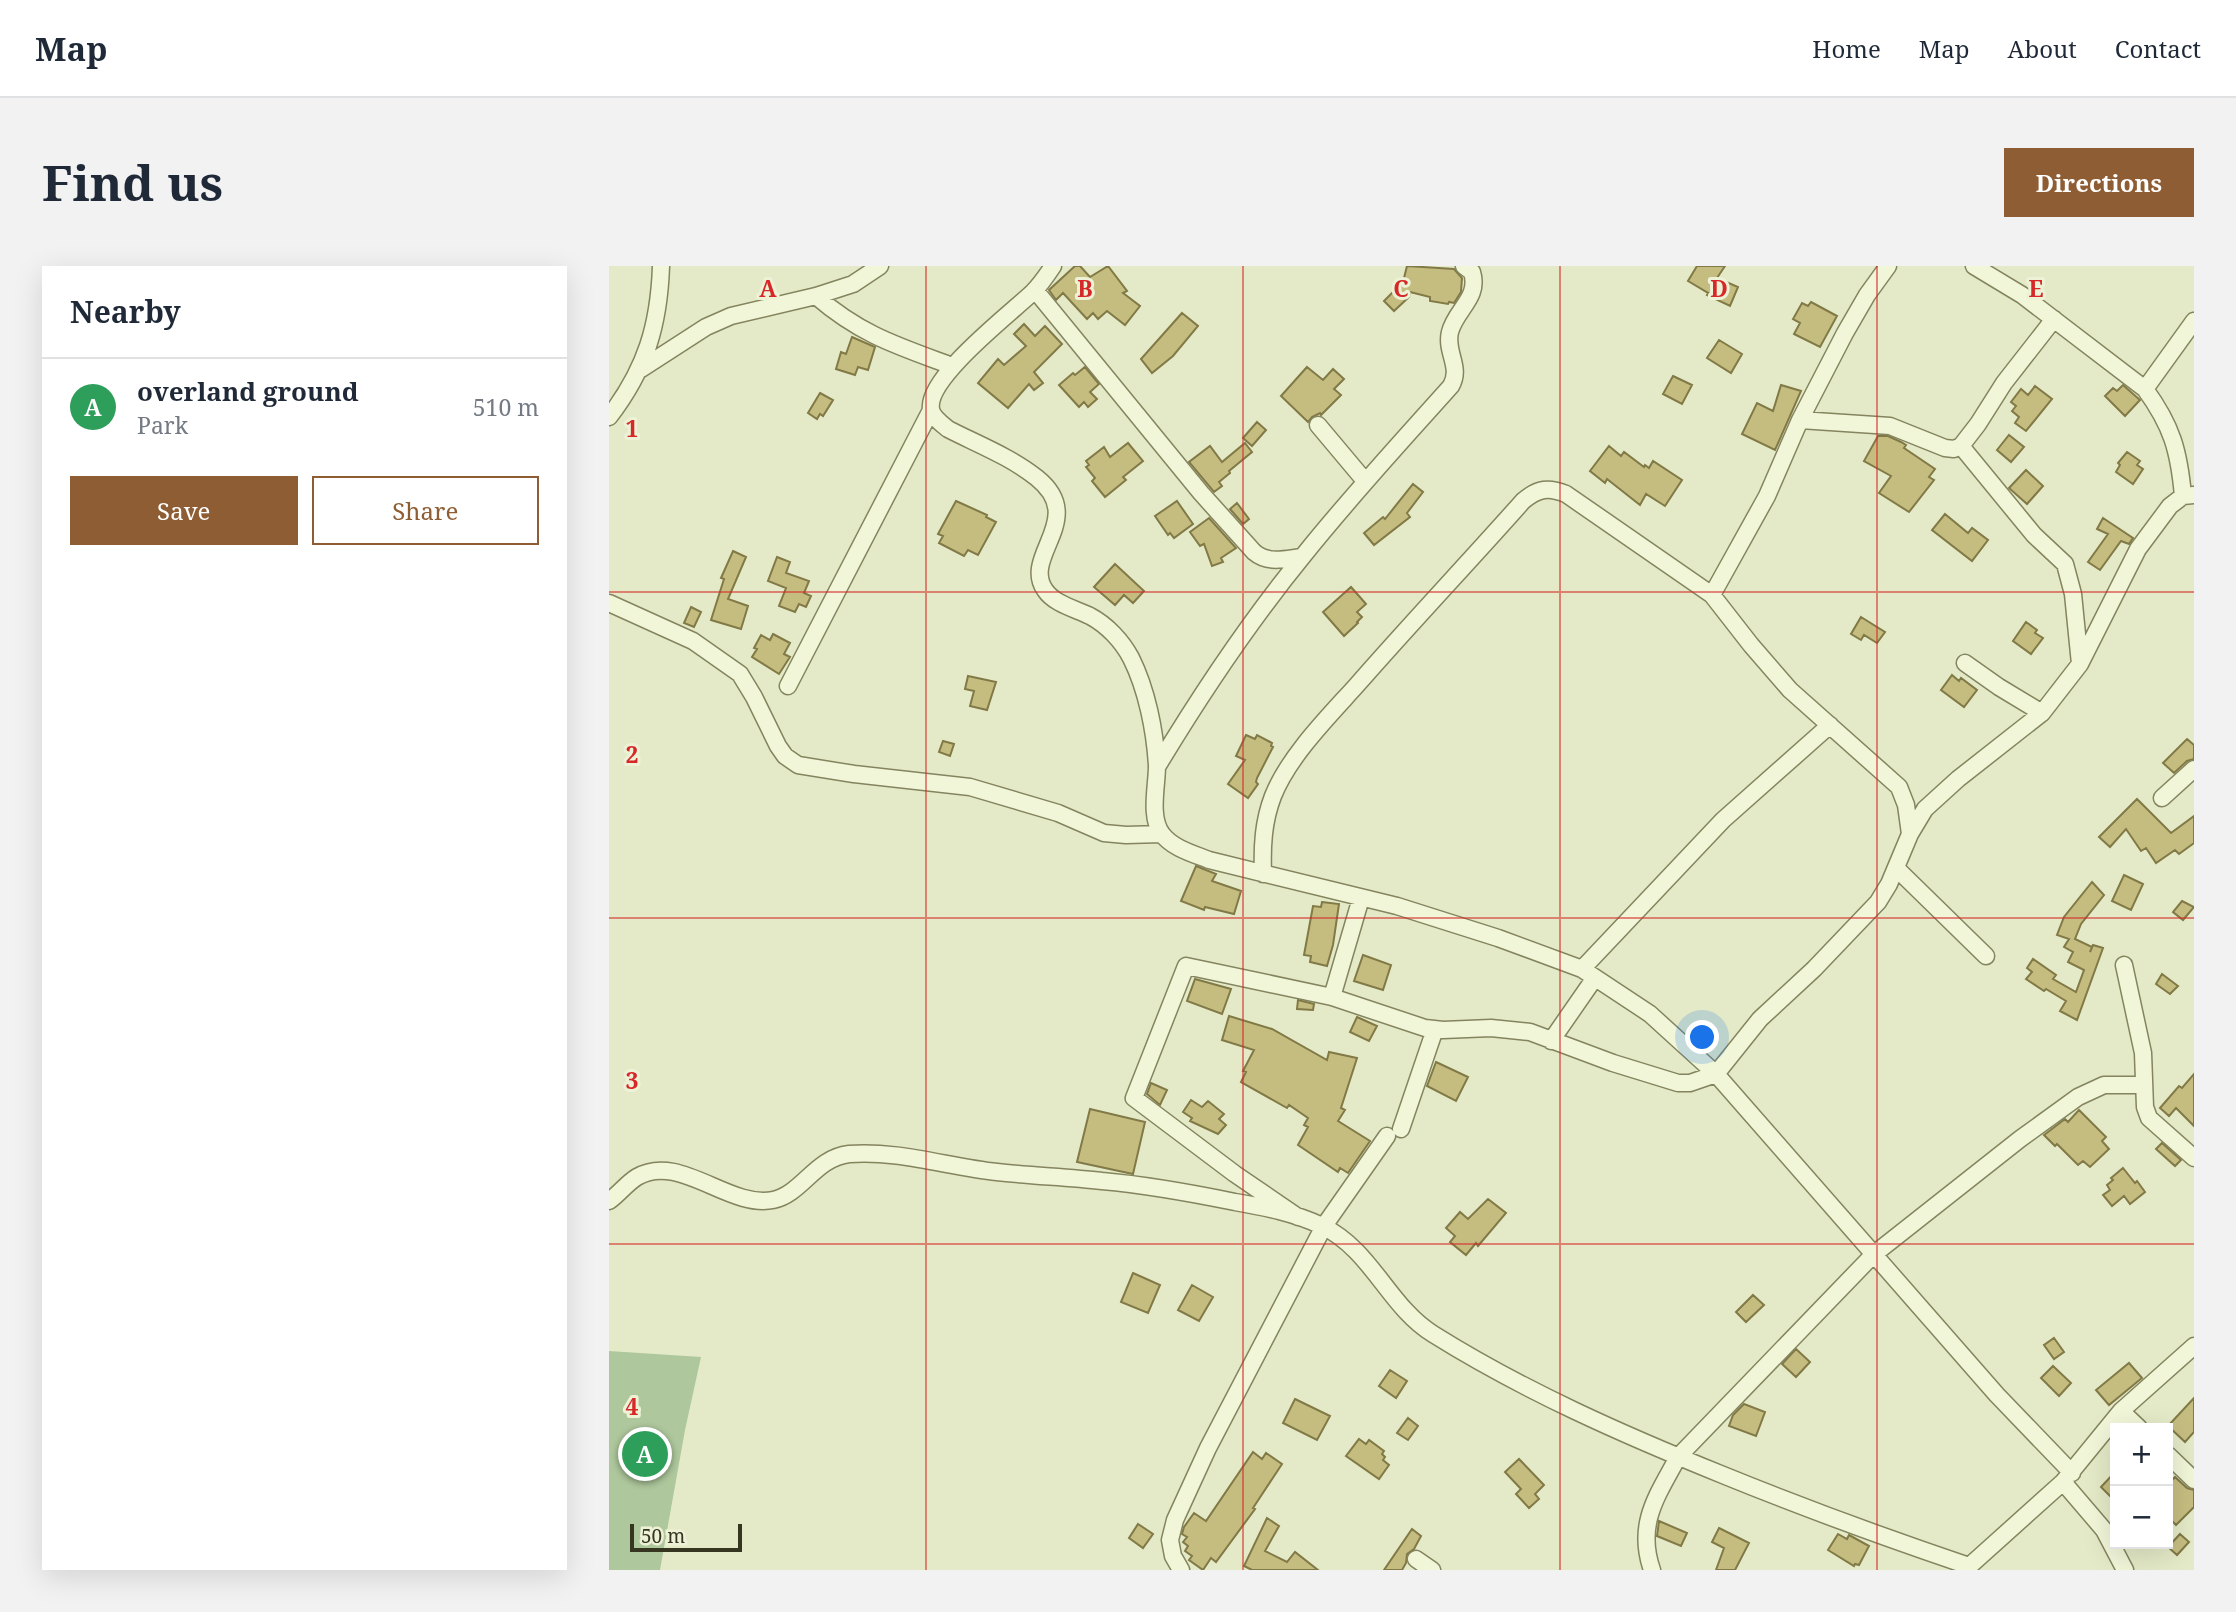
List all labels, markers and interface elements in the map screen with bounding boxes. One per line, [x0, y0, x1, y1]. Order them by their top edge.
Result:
text: Map [35, 26, 108, 71]
text: Home [1812, 32, 1881, 65]
text: Map [1919, 32, 1970, 65]
text: About [2008, 32, 2077, 65]
text: Contact [2115, 32, 2201, 65]
button: Directions [2004, 148, 2194, 217]
text: Find us [42, 149, 223, 215]
text: A [759, 272, 777, 304]
text: B [1077, 272, 1093, 304]
text: C [1393, 272, 1409, 304]
text: D [1710, 272, 1728, 304]
text: E [2028, 272, 2044, 304]
text: Nearby [70, 291, 181, 332]
text: overland ground [137, 373, 359, 409]
text: A [84, 391, 102, 423]
text: 510 m [473, 391, 539, 423]
text: Park [137, 409, 188, 441]
text: 1 [626, 412, 639, 444]
button: Save [70, 476, 298, 545]
button: Share [312, 476, 539, 545]
text: 2 [626, 738, 639, 770]
your location [1685, 1020, 1719, 1054]
text: 3 [626, 1064, 639, 1096]
text: 4 [626, 1390, 639, 1422]
map controls [2110, 1423, 2173, 1549]
button: + [2110, 1423, 2173, 1486]
pin: A [622, 1428, 668, 1480]
button: − [2110, 1486, 2173, 1549]
scale bar [630, 1521, 742, 1553]
text: 50 m [641, 1523, 685, 1549]

